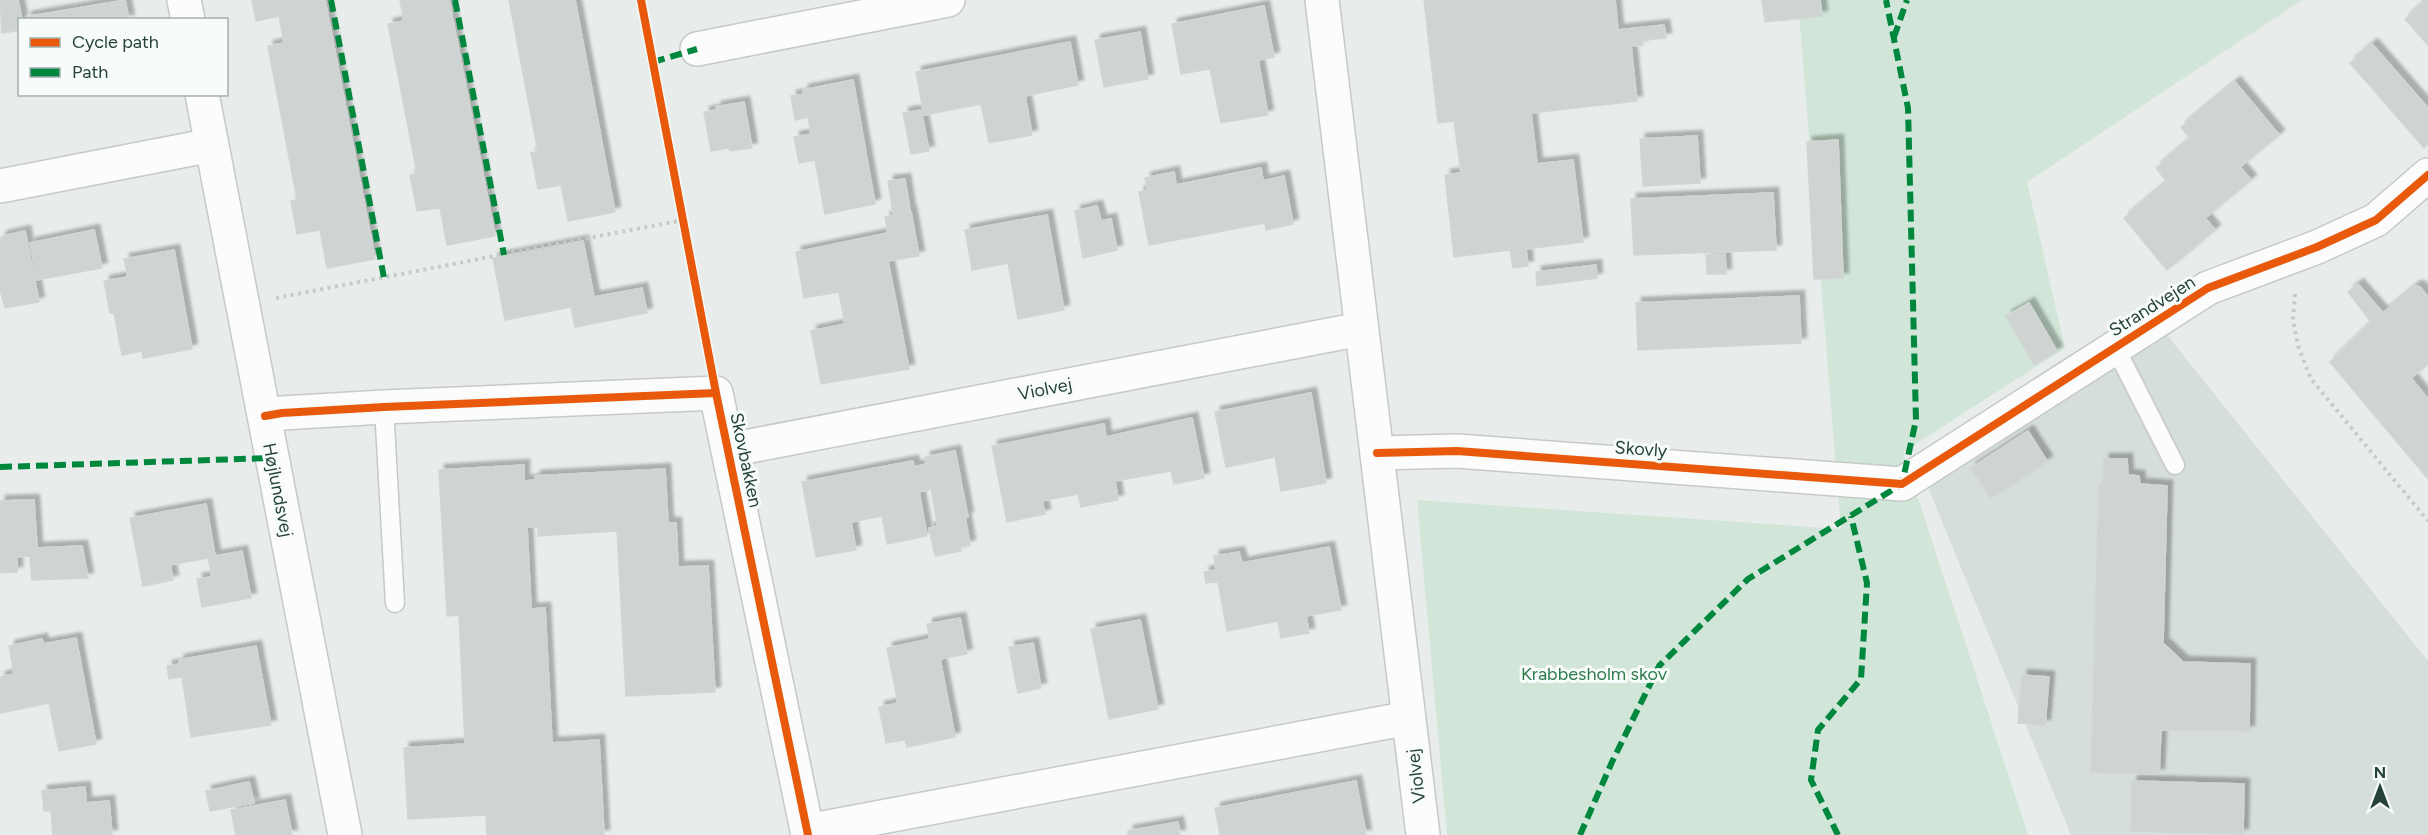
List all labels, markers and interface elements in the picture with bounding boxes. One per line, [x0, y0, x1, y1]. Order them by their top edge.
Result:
legend [18, 18, 228, 96]
text: Cycle path [72, 31, 159, 53]
text: Path [72, 61, 108, 83]
street label: Strandvejen [2105, 271, 2199, 341]
street label: Violvej [1016, 373, 1074, 405]
street label: Skovbakken [725, 411, 767, 509]
street label: Skovly [1614, 436, 1669, 462]
street label: Højlundsvej [258, 441, 298, 539]
park label: Krabbesholm skov [1521, 663, 1668, 685]
street label: Violvej [1402, 747, 1430, 805]
north arrow [2350, 757, 2410, 817]
text: N [2374, 763, 2386, 782]

